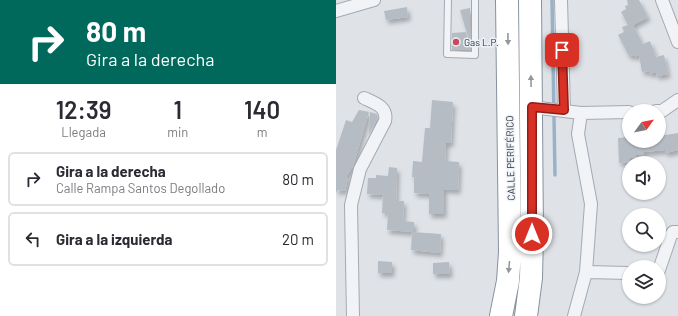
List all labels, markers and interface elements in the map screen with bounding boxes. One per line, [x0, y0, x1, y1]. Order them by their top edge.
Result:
text: 80 m [86, 14, 146, 48]
icon: right [20, 16, 72, 68]
one-way arrow [505, 33, 511, 46]
pin [545, 33, 579, 67]
place label: Gas L.P. [464, 36, 499, 48]
marker: Gas L.P. [451, 37, 461, 47]
icon: arrive [551, 39, 573, 61]
text: Gira a la derecha [86, 48, 214, 70]
one-way arrow [528, 74, 534, 87]
text: 12:39 [56, 95, 111, 124]
text: 1 [173, 95, 182, 124]
text: 140 [244, 95, 280, 124]
north arrow [622, 104, 666, 148]
map controls [622, 104, 666, 304]
street label: CALLE PERIFÉRICO [503, 115, 517, 201]
text: Llegada [61, 124, 106, 140]
text: min [167, 124, 188, 140]
text: m [257, 124, 267, 140]
button: sound [622, 156, 666, 200]
text: Gira a la derecha [56, 162, 166, 180]
icon: right [22, 168, 44, 190]
text: 80 m [282, 170, 314, 188]
text: Calle Rampa Santos Degollado [56, 180, 225, 196]
button: search [622, 208, 666, 252]
position arrow [511, 213, 553, 255]
icon: left [22, 228, 44, 250]
text: Gira a la izquierda [56, 230, 172, 248]
text: 20 m [282, 230, 314, 248]
button: layers [622, 260, 666, 304]
one-way arrow [506, 261, 512, 273]

